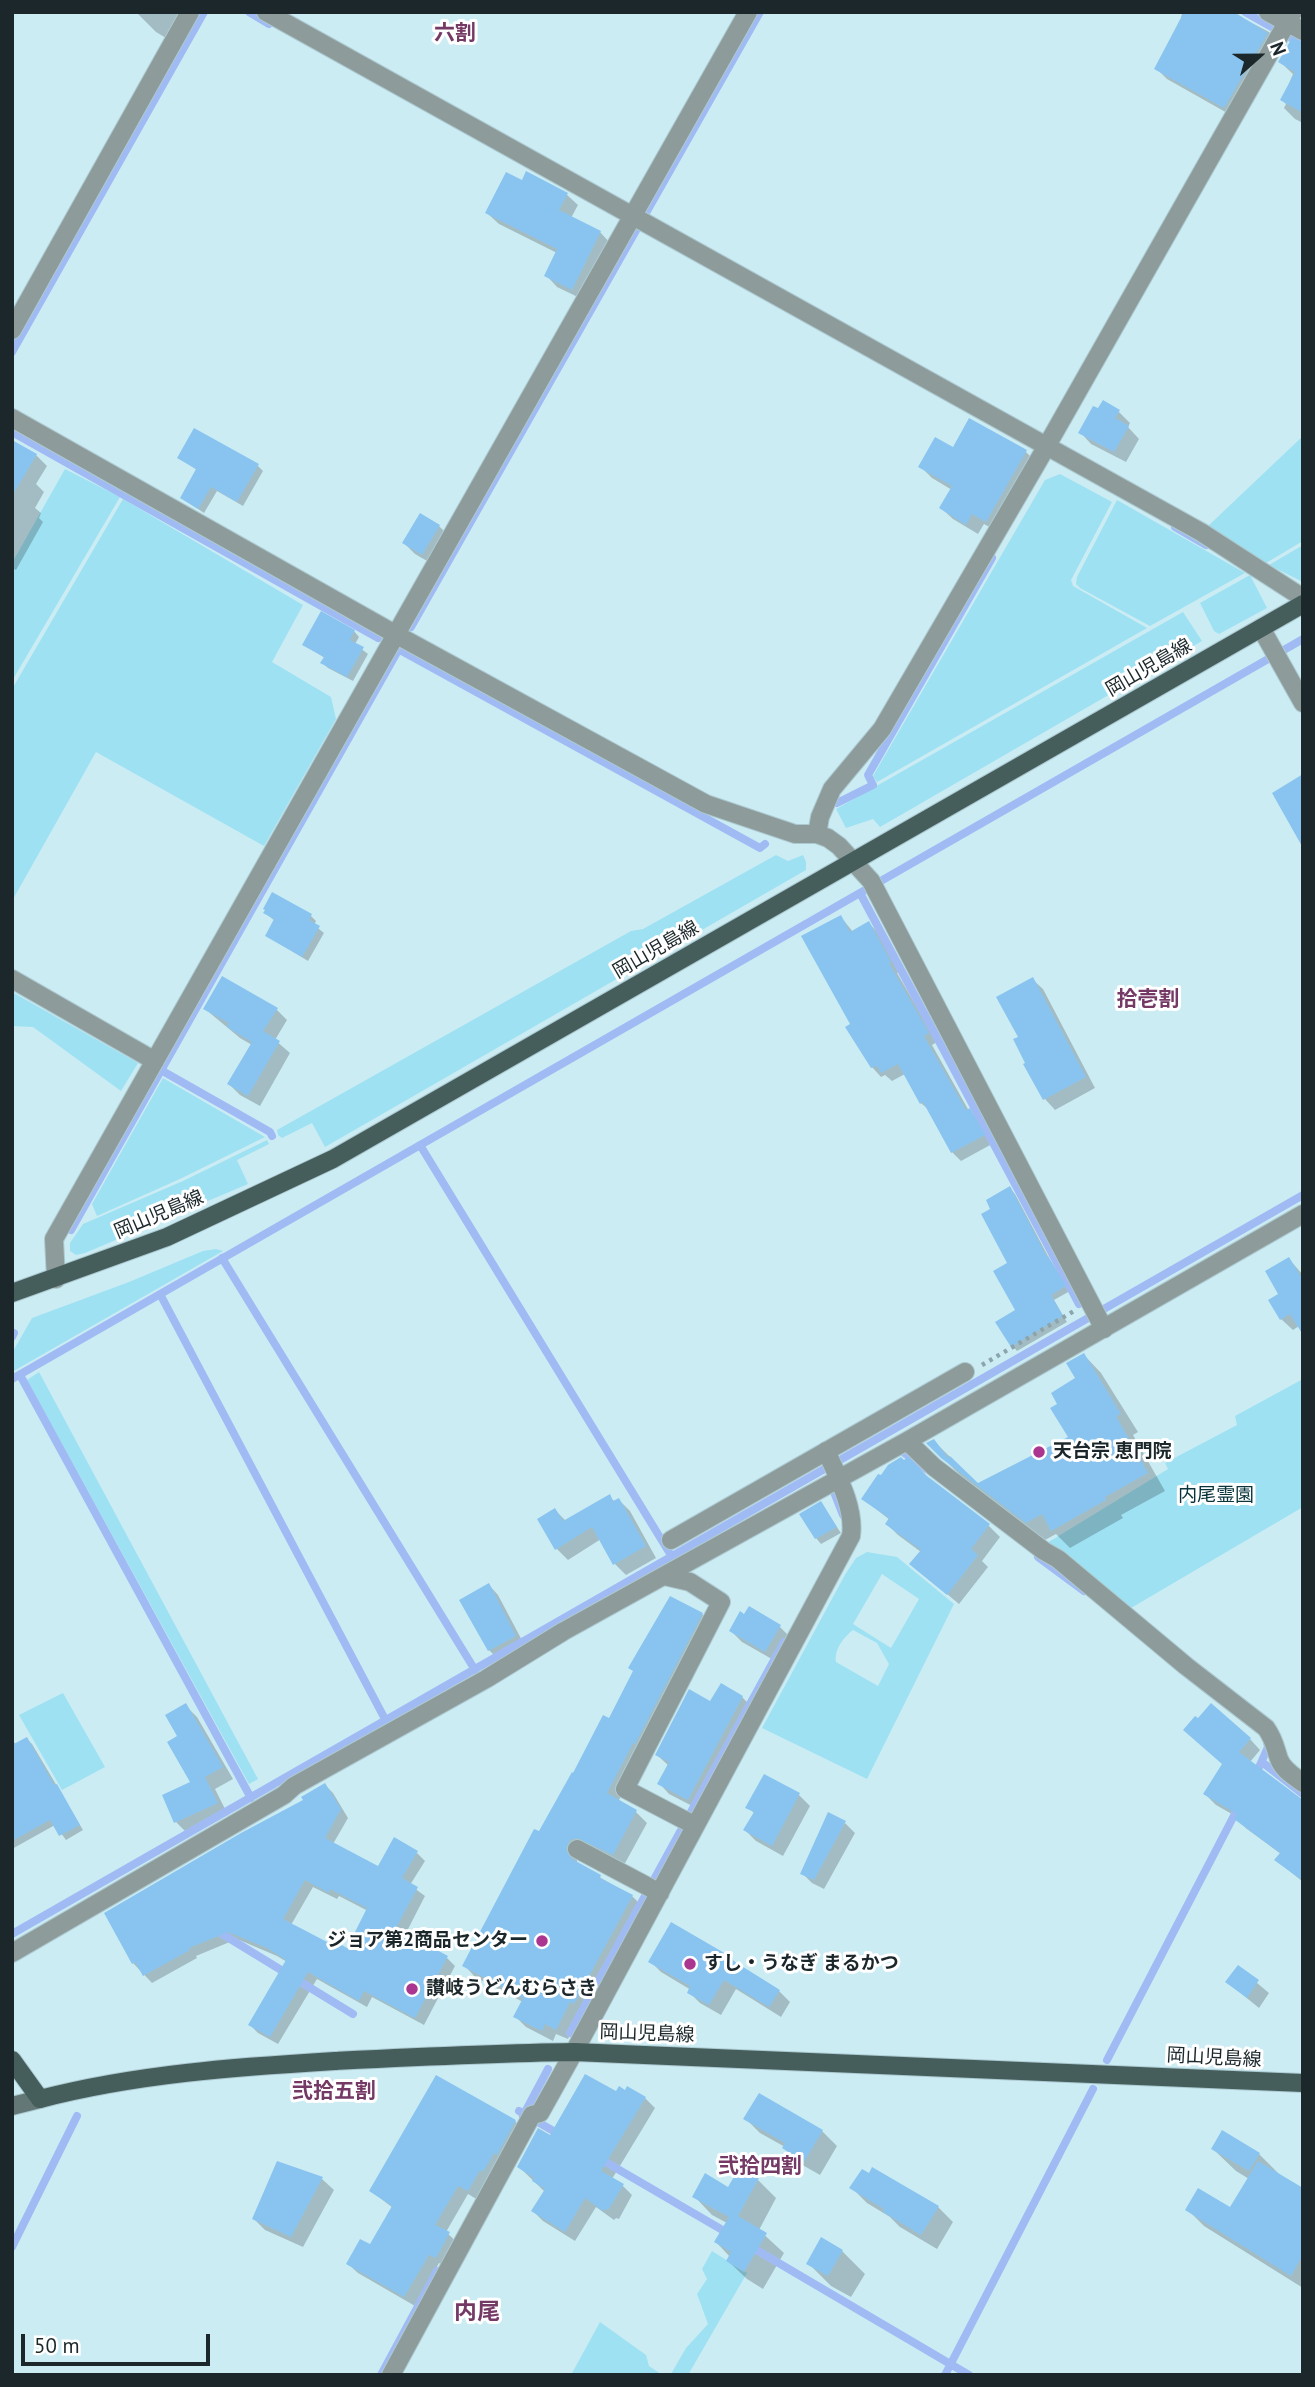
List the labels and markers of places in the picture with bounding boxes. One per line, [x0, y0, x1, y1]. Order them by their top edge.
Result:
place label: 天台宗 恵門院 [1053, 1441, 1172, 1463]
marker: 天台宗 恵門院 [1031, 1444, 1047, 1460]
place label: ジョア第2商品センター [327, 1930, 528, 1952]
marker: ジョア第2商品センター [534, 1933, 550, 1949]
place label: すし・うなぎ まるかつ [704, 1953, 899, 1975]
marker: すし・うなぎ まるかつ [682, 1956, 698, 1972]
place label: 讃岐うどんむらさき [426, 1978, 597, 2000]
marker: 讃岐うどんむらさき [404, 1981, 420, 1997]

